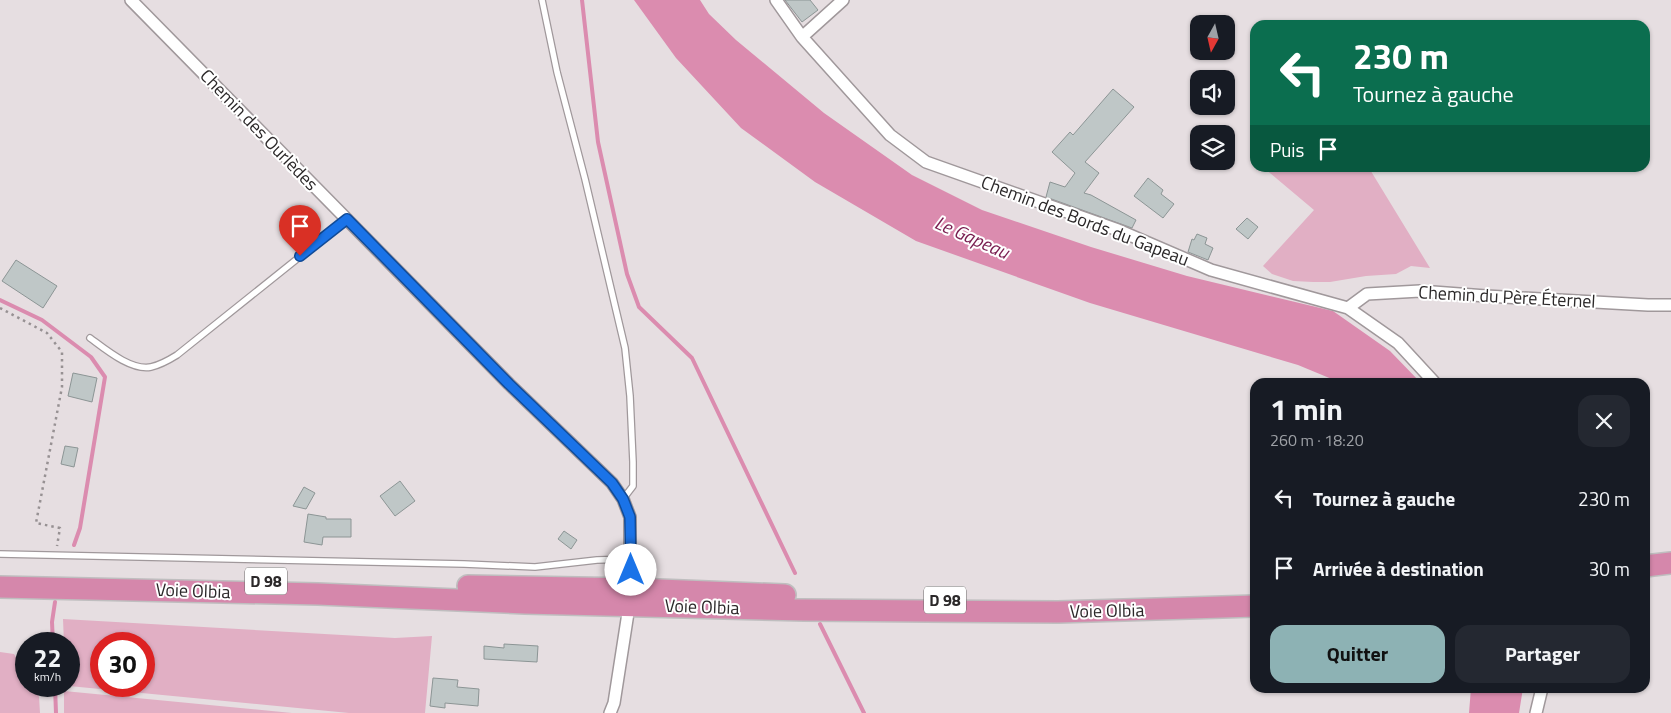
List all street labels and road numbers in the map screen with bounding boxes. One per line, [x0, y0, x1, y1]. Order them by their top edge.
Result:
street label: Chemin des Ourlèdes [194, 63, 325, 197]
street label: Chemin des Bords du Gapeau [977, 168, 1193, 273]
street label: Chemin du Père Éternel [1418, 278, 1596, 315]
road number: D 98 [245, 568, 287, 594]
street label: Voie Olbia [155, 576, 231, 605]
road number: D 98 [924, 586, 966, 614]
street label: Voie Olbia [664, 592, 740, 621]
street label: Voie Olbia [1069, 596, 1145, 625]

